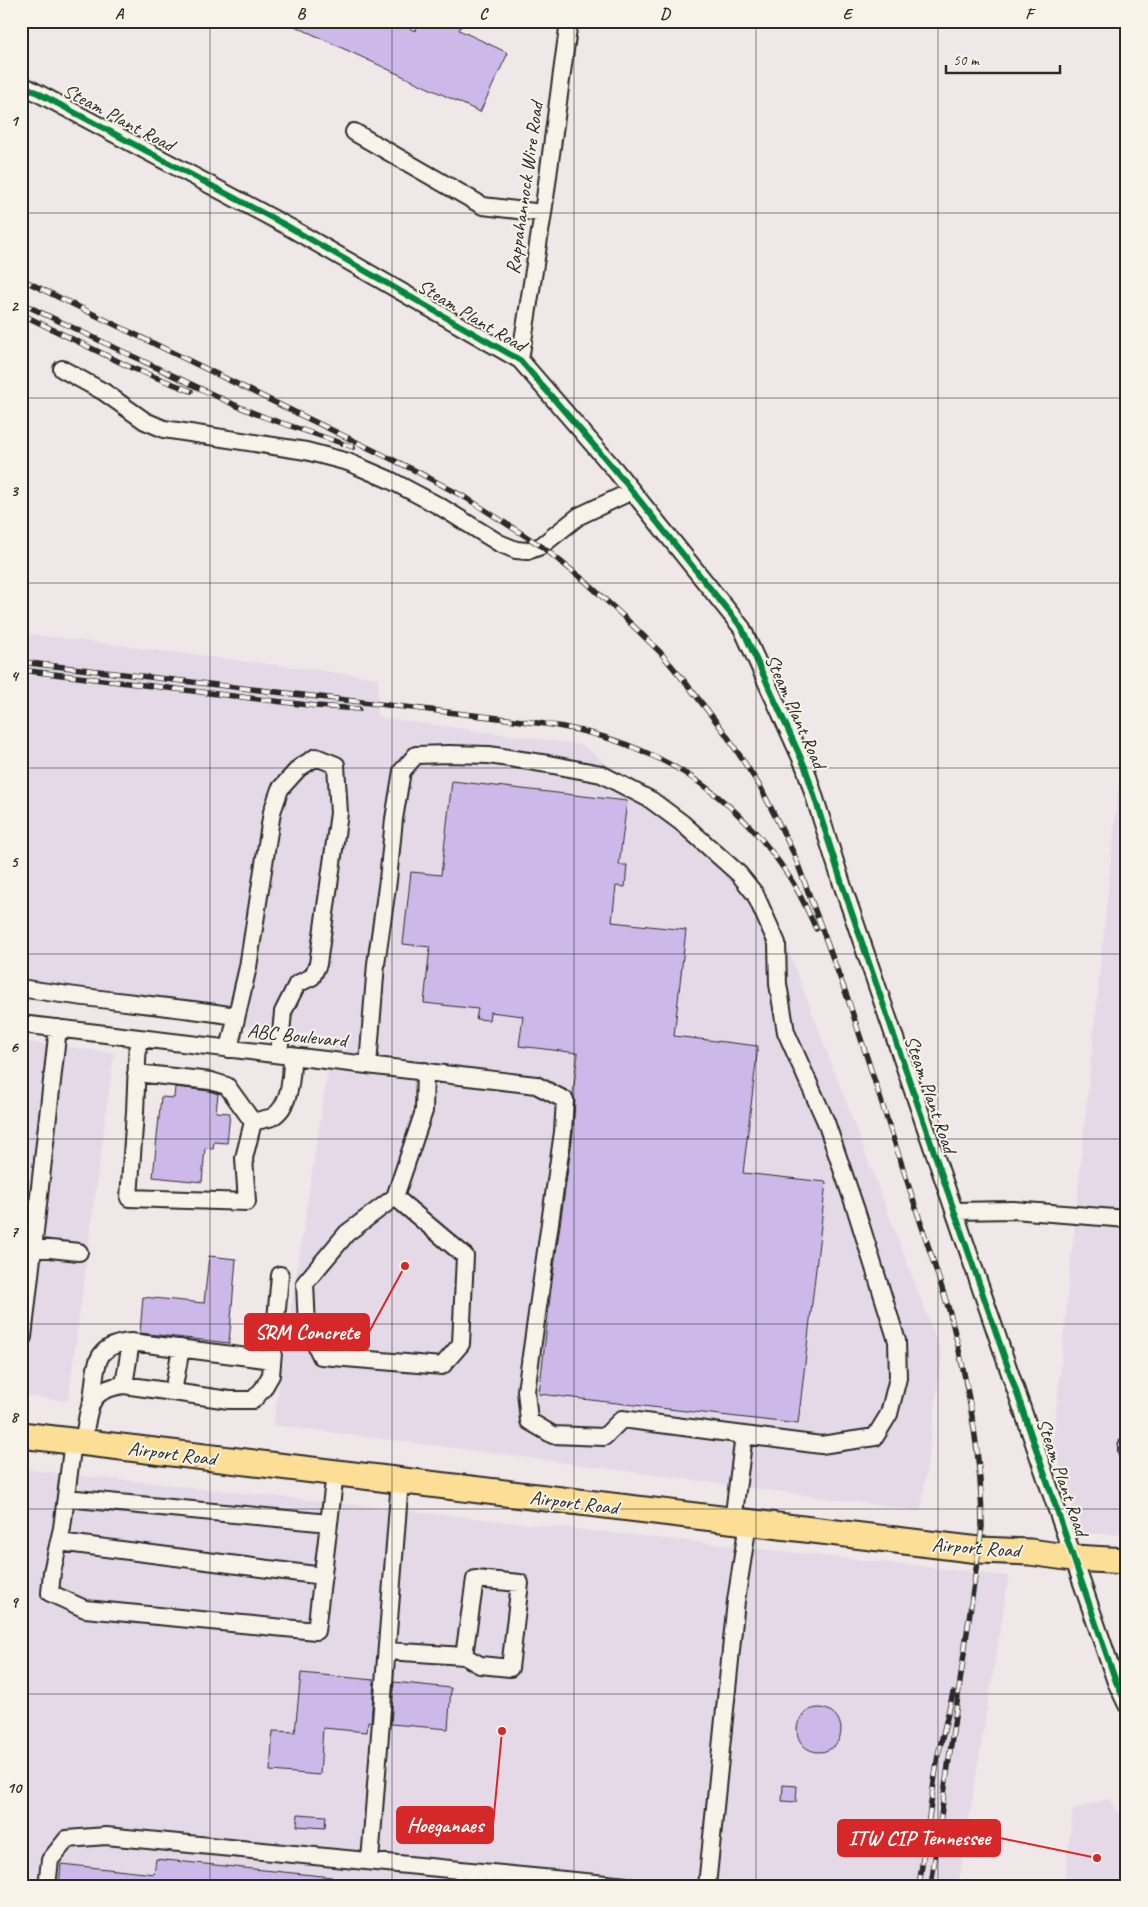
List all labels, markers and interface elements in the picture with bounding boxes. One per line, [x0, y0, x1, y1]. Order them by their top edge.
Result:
text: A [115, 4, 125, 24]
text: B [297, 4, 307, 24]
text: C [479, 4, 489, 24]
text: D [660, 4, 671, 24]
text: E [843, 4, 854, 24]
text: F [1025, 4, 1036, 24]
scale bar [946, 42, 1059, 74]
text: 50 m [953, 51, 980, 70]
street label: Steam Plant Road [59, 78, 181, 159]
street label: Rappahannock Wire Road [500, 97, 549, 276]
text: 1 [10, 111, 19, 131]
street label: Steam Plant Road [413, 273, 533, 359]
text: 2 [10, 296, 19, 316]
text: 3 [10, 481, 19, 501]
street label: Steam Plant Road [759, 650, 833, 775]
text: 4 [10, 666, 19, 686]
text: 5 [11, 852, 20, 872]
street label: ABC Boulevard [246, 1018, 351, 1053]
street label: Steam Plant Road [899, 1032, 963, 1159]
text: 6 [10, 1037, 19, 1057]
text: 7 [10, 1222, 19, 1242]
callout: SRM Concrete [245, 1314, 369, 1350]
text: SRM Concrete [255, 1319, 361, 1345]
text: 8 [10, 1407, 19, 1427]
street label: Steam Plant Road [1031, 1415, 1095, 1542]
street label: Airport Road [127, 1436, 220, 1472]
street label: Airport Road [529, 1485, 622, 1521]
street label: Airport Road [931, 1532, 1024, 1563]
text: 9 [10, 1592, 19, 1612]
text: 10 [7, 1778, 23, 1798]
callout: Hoeganaes [397, 1807, 493, 1843]
text: Hoeganaes [407, 1812, 486, 1838]
callout: ITW CIP Tennessee [838, 1820, 1000, 1856]
text: ITW CIP Tennessee [848, 1825, 992, 1851]

